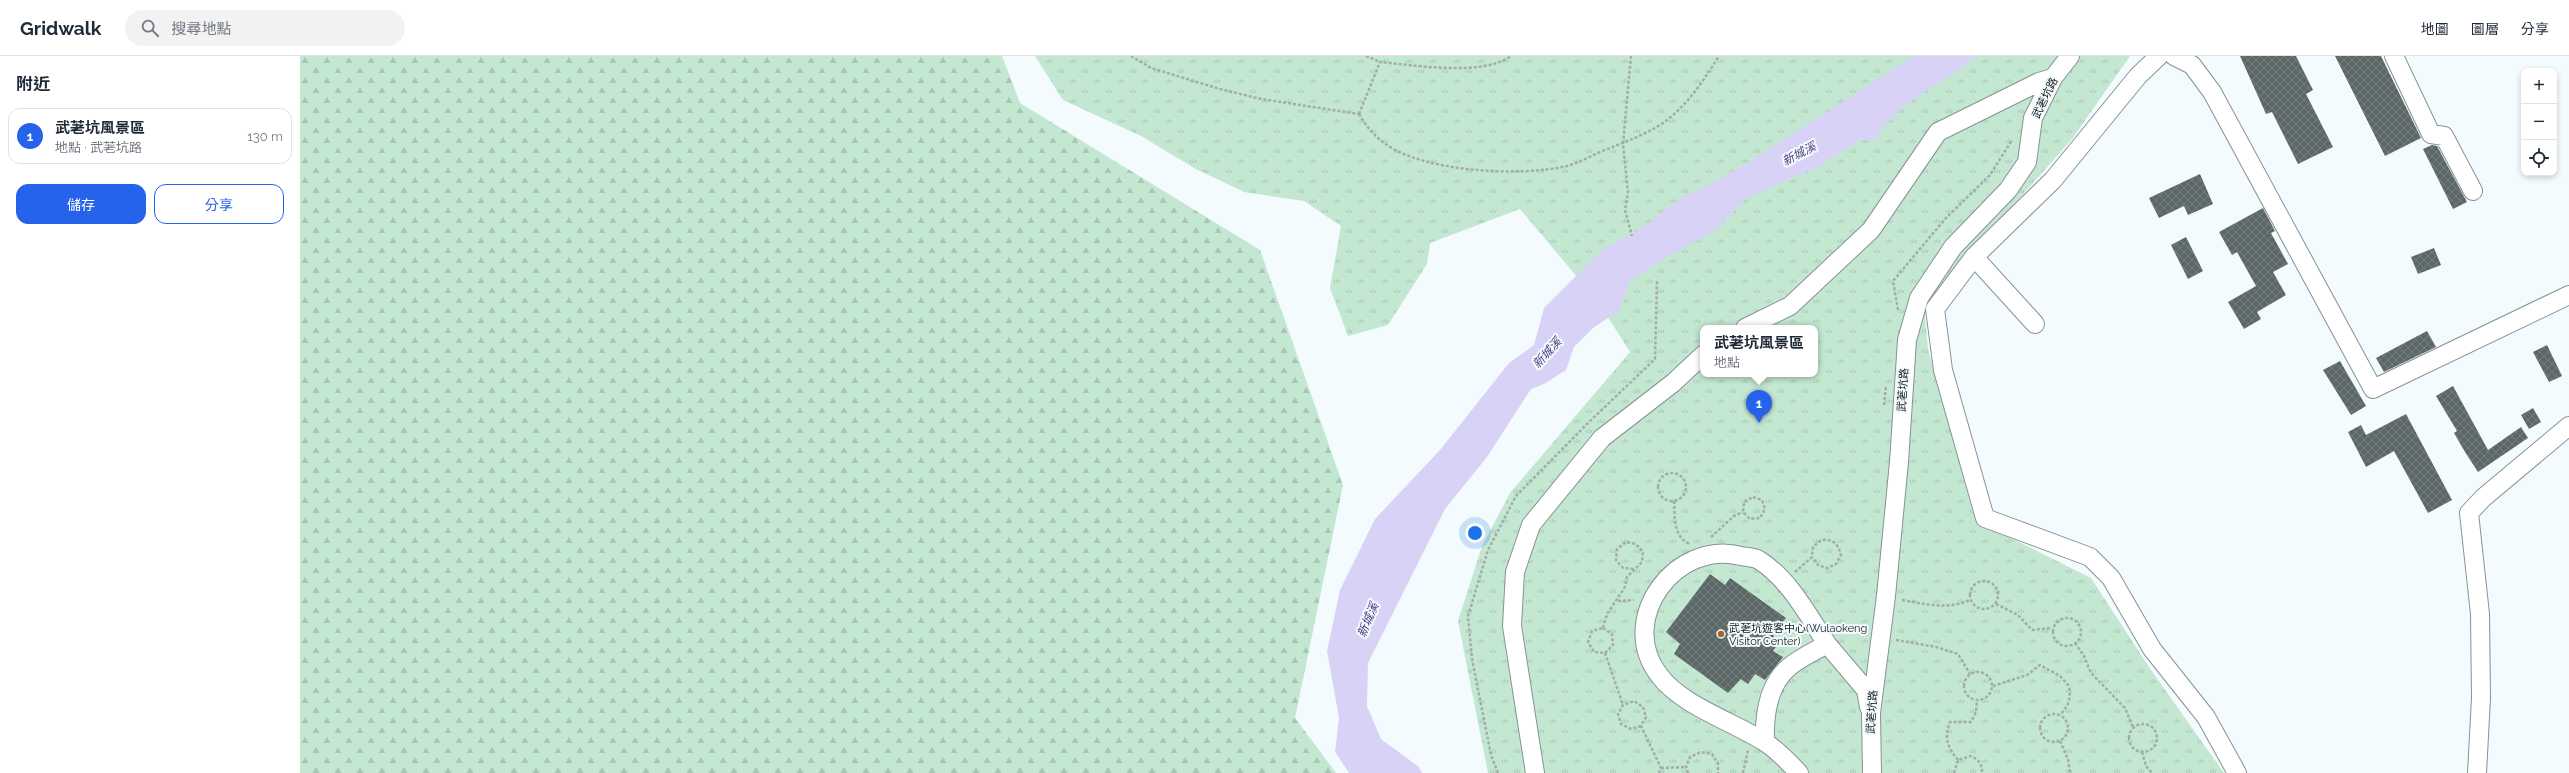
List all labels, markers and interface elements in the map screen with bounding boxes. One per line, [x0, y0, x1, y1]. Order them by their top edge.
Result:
search box [125, 10, 405, 46]
text: Gridwalk [20, 17, 101, 39]
icon: search [139, 17, 161, 39]
text: 搜尋地點 [171, 20, 231, 38]
text: 地圖 [2421, 21, 2449, 37]
text: 圖層 [2471, 21, 2499, 37]
text: 分享 [2521, 21, 2549, 37]
map controls [2521, 68, 2557, 176]
button: + [2521, 68, 2557, 104]
text: 附近 [16, 74, 50, 94]
street label: 武荖坑路 [2030, 75, 2060, 121]
button: − [2521, 104, 2557, 140]
text: 武荖坑風景區 [55, 119, 145, 137]
text: 1 [27, 129, 33, 144]
text: 130 m [247, 129, 283, 144]
water label: 新城溪 [1780, 138, 1820, 169]
text: 地點 · 武荖坑路 [55, 140, 142, 155]
button: locate [2521, 140, 2557, 176]
button: 儲存 [16, 184, 146, 224]
button: 分享 [154, 184, 284, 224]
popup [1700, 325, 1818, 377]
water label: 新城溪 [1530, 333, 1566, 371]
text: 武荖坑風景區 [1714, 334, 1804, 352]
text: 地點 [1714, 355, 1740, 370]
street label: 武荖坑路 [1895, 368, 1911, 412]
pin: 1 [1746, 390, 1772, 423]
your location [1465, 523, 1485, 543]
water label: 新城溪 [1355, 599, 1382, 639]
place label: 武荖坑遊客中心(Wulaokeng Visitor Center) [1729, 622, 1867, 648]
marker: 武荖坑遊客中心(Wulaokeng Visitor Center) [1716, 629, 1726, 639]
street label: 武荖坑路 [1864, 690, 1880, 734]

